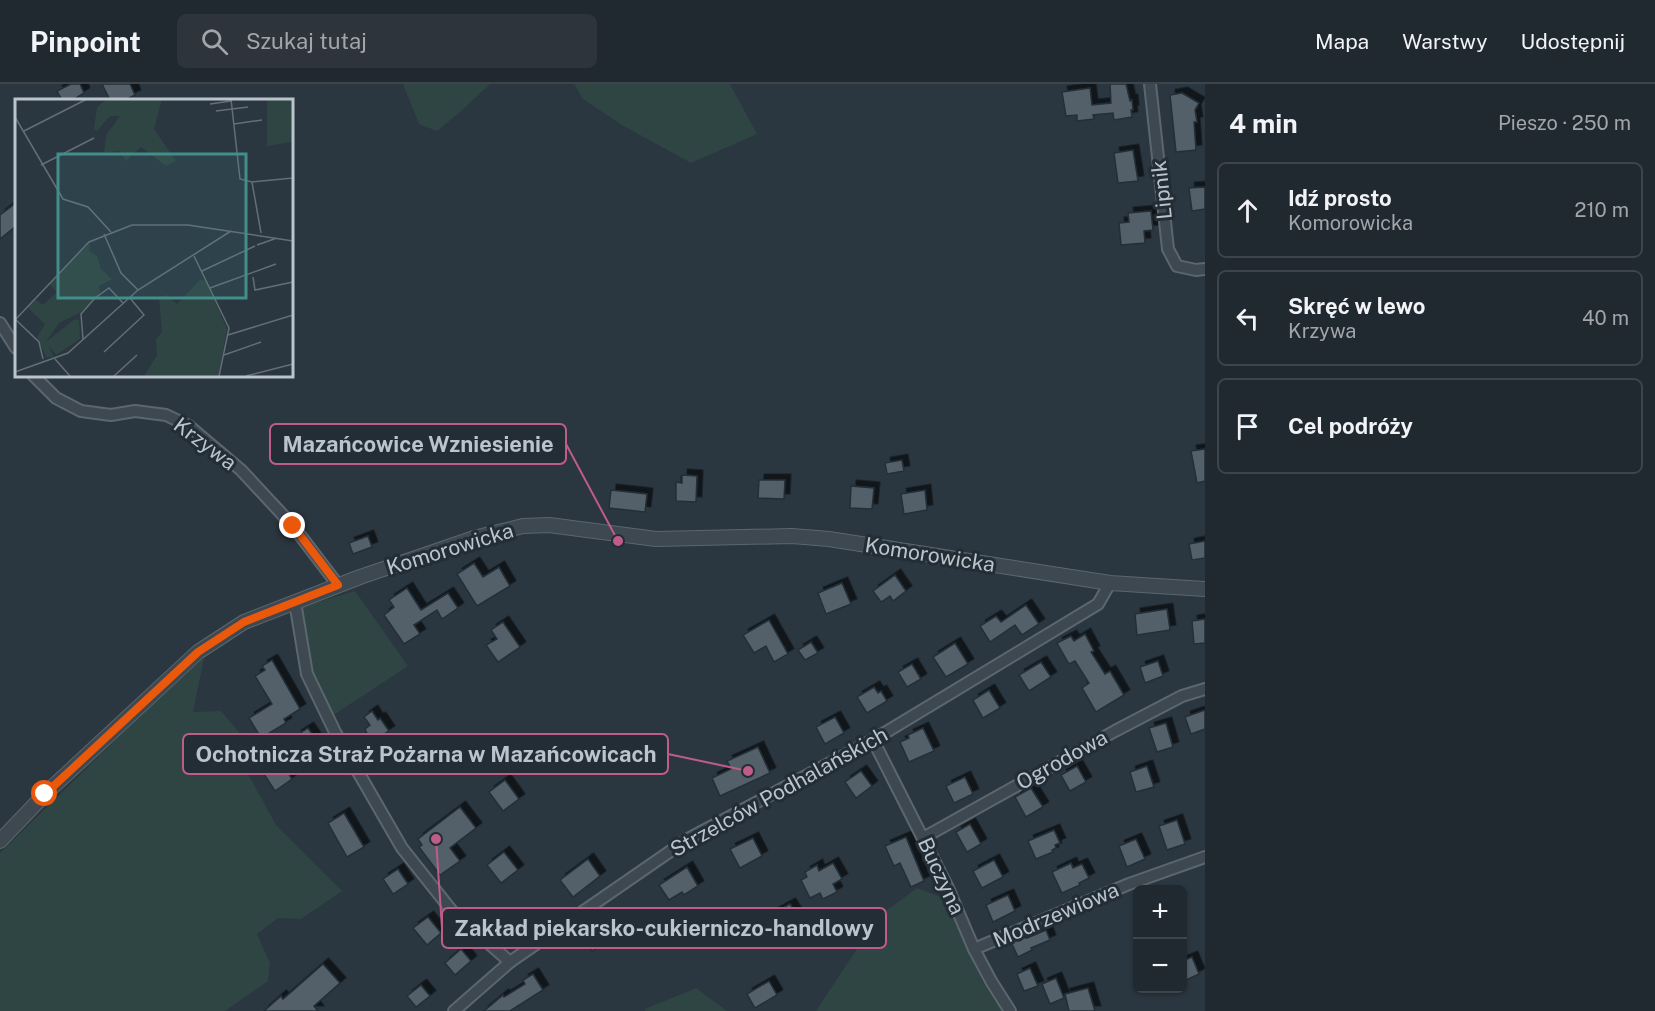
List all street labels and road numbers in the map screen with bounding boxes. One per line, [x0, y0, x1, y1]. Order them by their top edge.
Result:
street label: Lipnik [1146, 159, 1177, 221]
street label: Krzywa [169, 412, 241, 475]
street label: Komorowicka [383, 517, 516, 580]
street label: Komorowicka [863, 532, 997, 577]
street label: Strzelców Podhalańskich [666, 721, 892, 862]
street label: Ogrodowa [1012, 724, 1112, 795]
street label: Buczyna [913, 833, 970, 918]
street label: Modrzewiowa [989, 877, 1122, 952]

